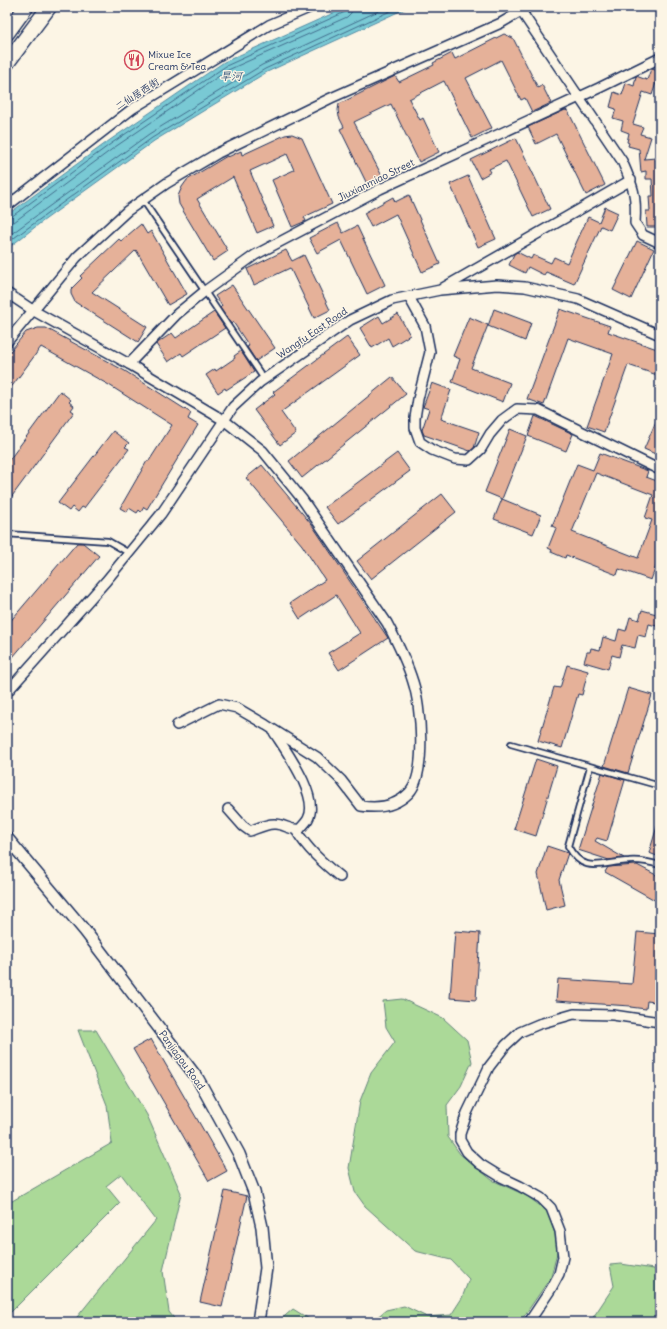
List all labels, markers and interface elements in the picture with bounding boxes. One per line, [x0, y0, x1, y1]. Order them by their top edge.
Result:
place label: Mixue Ice Cream & Tea [148, 48, 206, 73]
restaurant icon: Mixue Ice Cream & Tea [123, 49, 145, 71]
water label: 旱河 [220, 69, 244, 83]
street label: 二仙居西街 [112, 75, 162, 113]
street label: Jiuxianmiao Street [336, 156, 417, 204]
street label: Wangfu East Road [274, 304, 350, 361]
street label: Panjiagou Road [156, 1028, 208, 1092]

